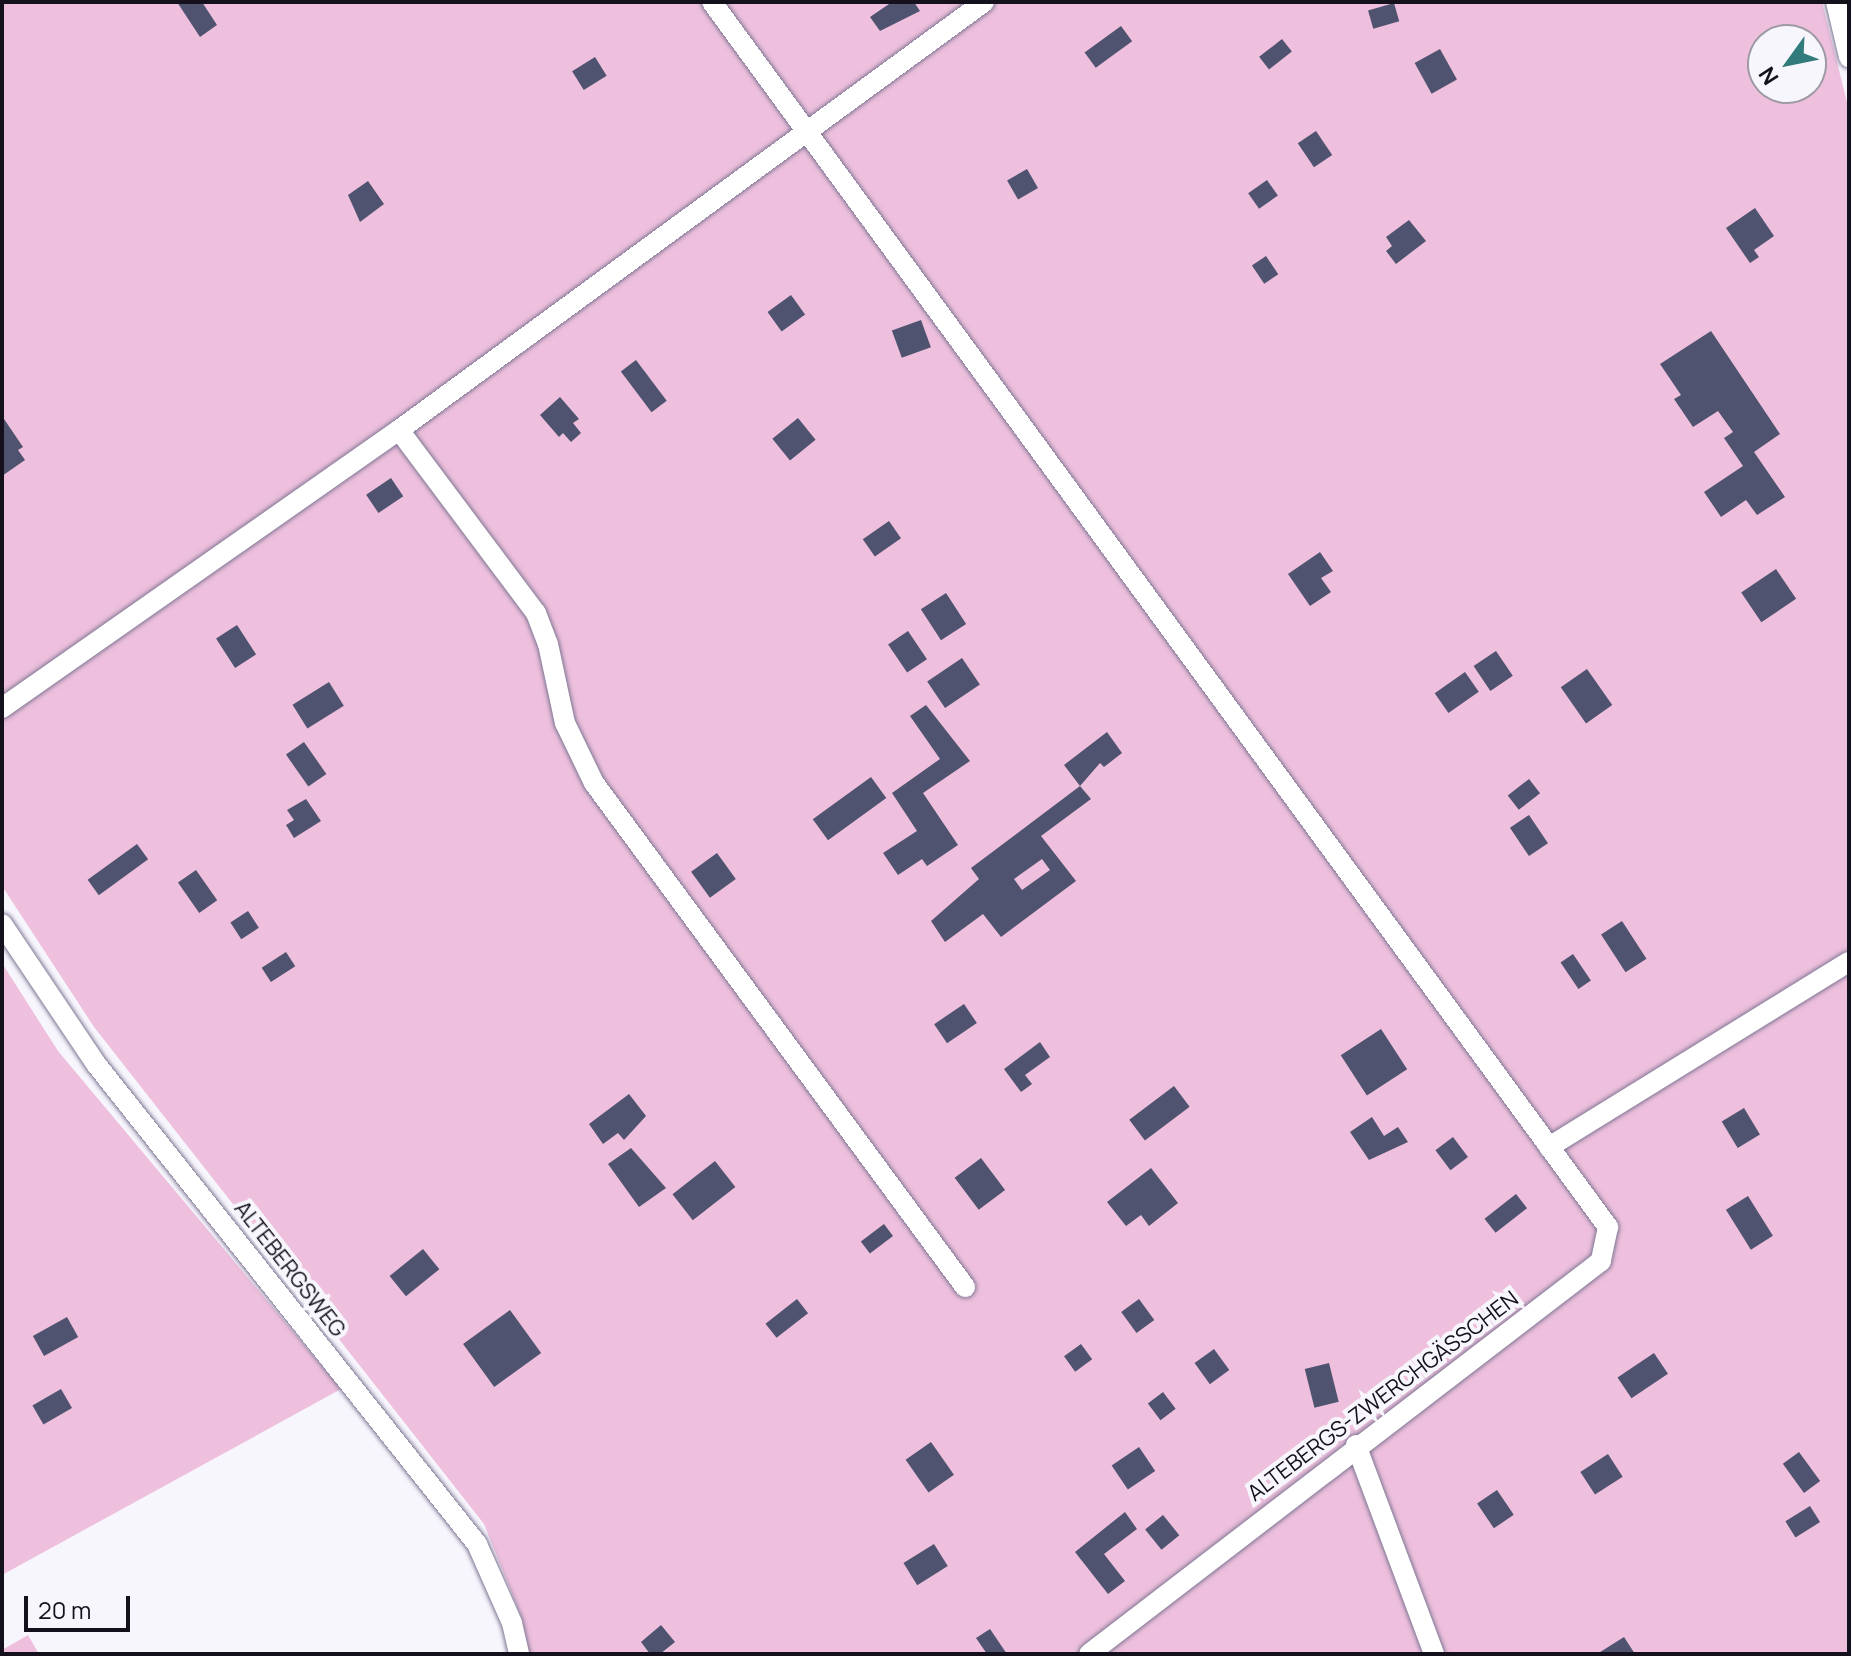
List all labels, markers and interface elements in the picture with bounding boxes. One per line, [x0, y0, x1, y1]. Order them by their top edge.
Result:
north arrow [1747, 24, 1827, 104]
text: N [1752, 61, 1785, 91]
street label: ALTEBERGSWEG [229, 1196, 351, 1342]
street label: ALTEBERGS-ZWERCHGÄSSCHEN [1242, 1285, 1524, 1507]
scale bar [28, 1580, 134, 1630]
text: 20 m [38, 1593, 91, 1626]

